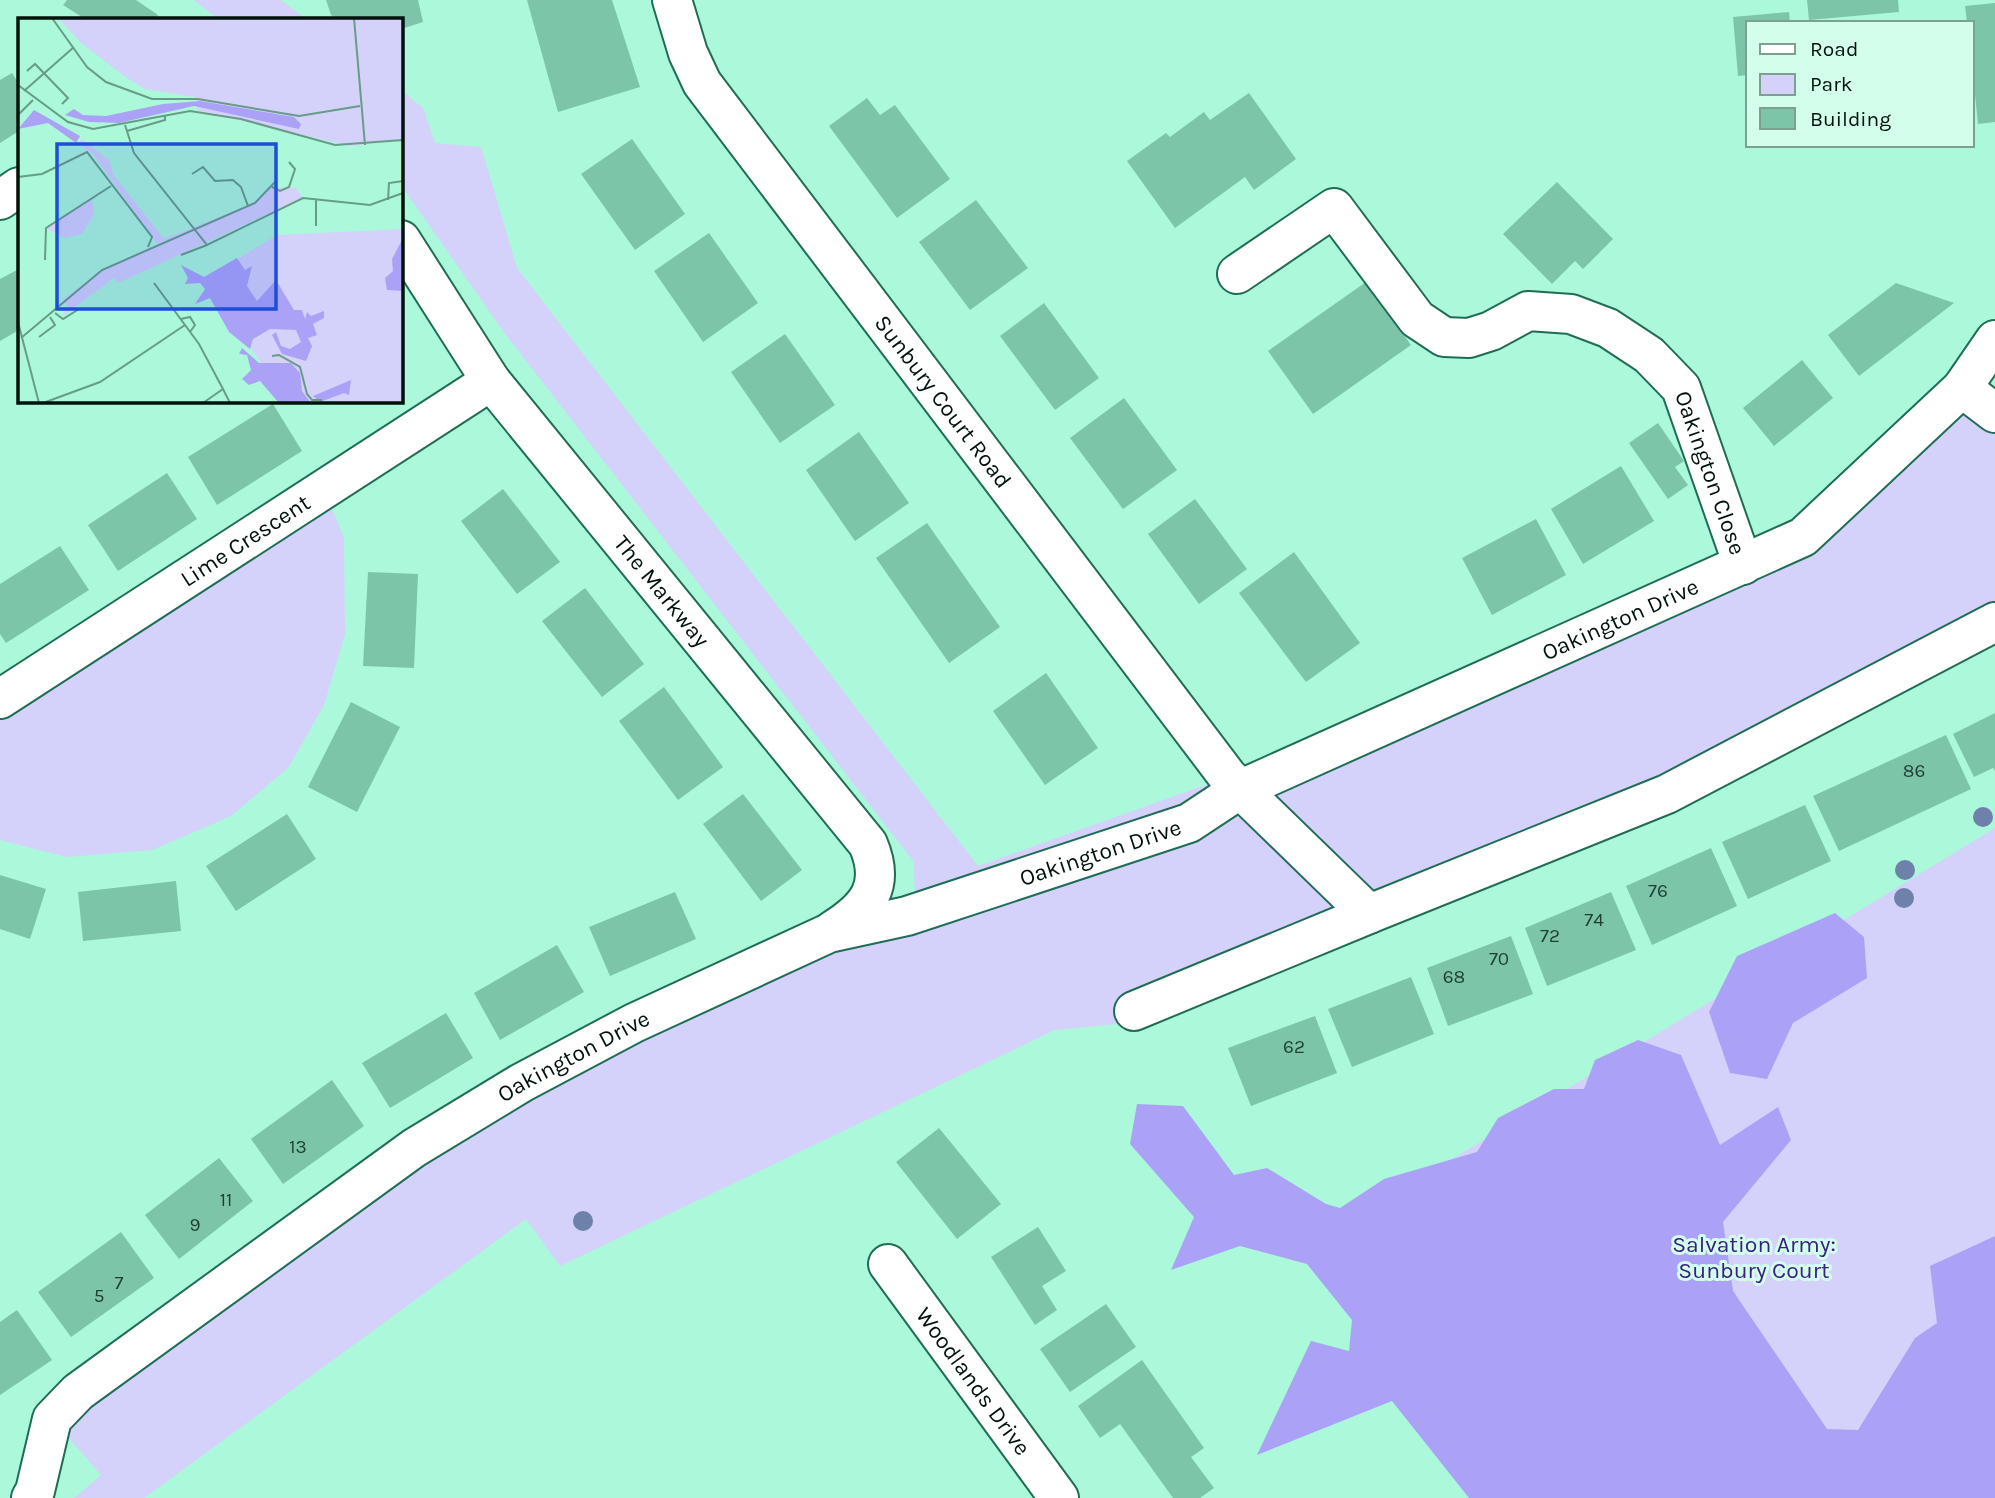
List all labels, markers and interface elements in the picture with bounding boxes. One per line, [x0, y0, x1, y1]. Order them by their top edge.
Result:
inset map [18, 18, 402, 402]
legend [1746, 21, 1974, 147]
text: Road [1810, 37, 1858, 61]
text: Park [1810, 72, 1853, 96]
text: Building [1810, 107, 1891, 131]
street label: Sunbury Court Road [869, 310, 1017, 493]
street label: Oakington Close [1670, 387, 1752, 558]
street label: Lime Crescent [175, 488, 315, 592]
street label: The Markway [608, 530, 716, 652]
street label: Oakington Drive [1538, 572, 1702, 666]
house number: 86 [1903, 760, 1925, 782]
street label: Oakington Drive [1016, 813, 1185, 891]
house number: 76 [1648, 880, 1668, 902]
house number: 74 [1584, 909, 1604, 931]
house number: 72 [1540, 925, 1560, 947]
house number: 70 [1489, 948, 1509, 970]
house number: 68 [1443, 966, 1465, 988]
street label: Oakington Drive [492, 1004, 654, 1108]
house number: 62 [1283, 1036, 1305, 1058]
house number: 13 [289, 1136, 307, 1158]
house number: 11 [220, 1189, 232, 1211]
house number: 9 [189, 1214, 201, 1236]
park label: Salvation Army: Sunbury Court [1672, 1231, 1836, 1284]
house number: 7 [115, 1272, 124, 1294]
house number: 5 [94, 1285, 104, 1307]
street label: Woodlands Drive [911, 1302, 1037, 1460]

